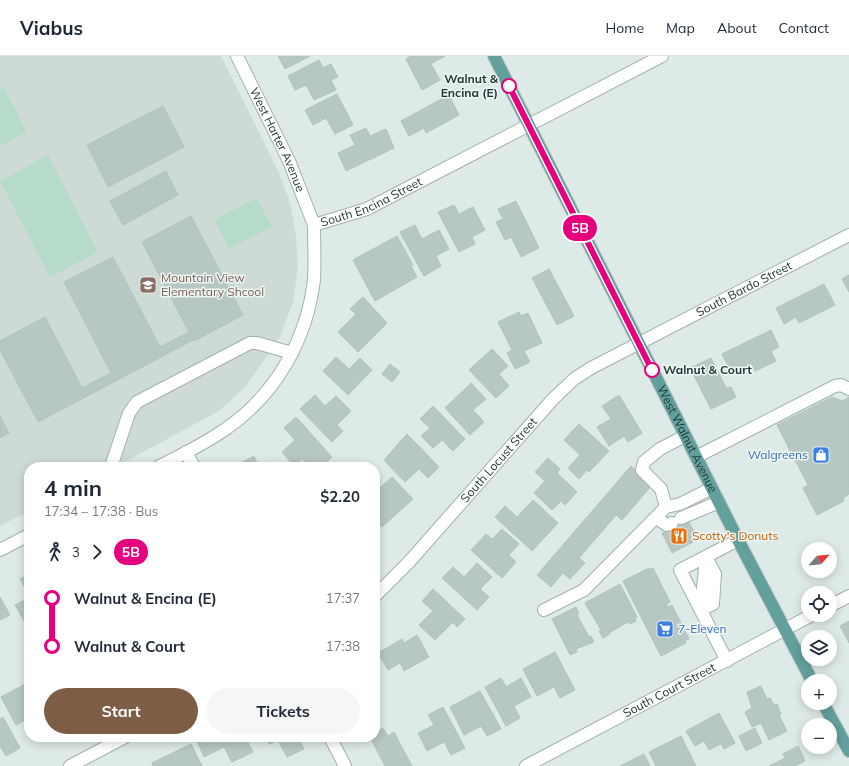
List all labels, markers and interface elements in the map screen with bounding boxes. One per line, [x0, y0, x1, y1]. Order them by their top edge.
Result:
text: Viabus [20, 16, 83, 40]
text: Home [605, 19, 644, 37]
text: Map [666, 19, 695, 37]
text: About [717, 19, 757, 37]
text: Contact [779, 19, 829, 37]
place label: Walnut & Encina (E) [441, 71, 499, 100]
marker: Walnut & Encina (E) [501, 78, 517, 94]
street label: West Harter Avenue [247, 85, 308, 194]
street label: South Encina Street [319, 174, 424, 230]
line badge: 5B [562, 215, 598, 241]
text: 5B [571, 219, 589, 237]
street label: South Bardo Street [693, 258, 794, 320]
place label: Mountain View Elementary Shcool [161, 270, 264, 299]
school or university icon: Mountain View Elementary Shcool [138, 275, 158, 295]
marker: Walnut & Court [644, 362, 660, 378]
place label: Walnut & Court [663, 362, 752, 377]
street label: West Walnut Avenue [654, 383, 721, 495]
street label: South Locust Street [457, 414, 540, 505]
shop icon: Walgreens [811, 445, 831, 465]
place label: Walgreens [748, 447, 808, 462]
text: 4 min [44, 474, 102, 502]
text: $2.20 [320, 487, 360, 506]
text: 17:34 – 17:38 · Bus [44, 503, 158, 519]
restaurant icon: Scotty's Donuts [669, 526, 689, 546]
place label: Scotty's Donuts [692, 528, 778, 543]
icon: walk [44, 541, 66, 563]
icon: forward [86, 541, 108, 563]
north arrow [801, 542, 837, 578]
map controls [801, 542, 837, 754]
text: 5B [122, 543, 140, 561]
text: 3 [72, 544, 80, 560]
button: locate [801, 586, 837, 622]
text: Walnut & Encina (E) [74, 589, 217, 608]
text: 17:37 [326, 590, 360, 606]
supermarket icon: 7-Eleven [655, 619, 675, 639]
place label: 7-Eleven [678, 621, 727, 636]
button: layers [801, 630, 837, 666]
text: Walnut & Court [74, 637, 185, 656]
text: 17:38 [326, 638, 360, 654]
street label: South Court Street [620, 659, 718, 720]
button: + [801, 674, 837, 710]
button: Start [44, 688, 198, 734]
button: Tickets [206, 688, 360, 734]
button: − [801, 718, 837, 754]

